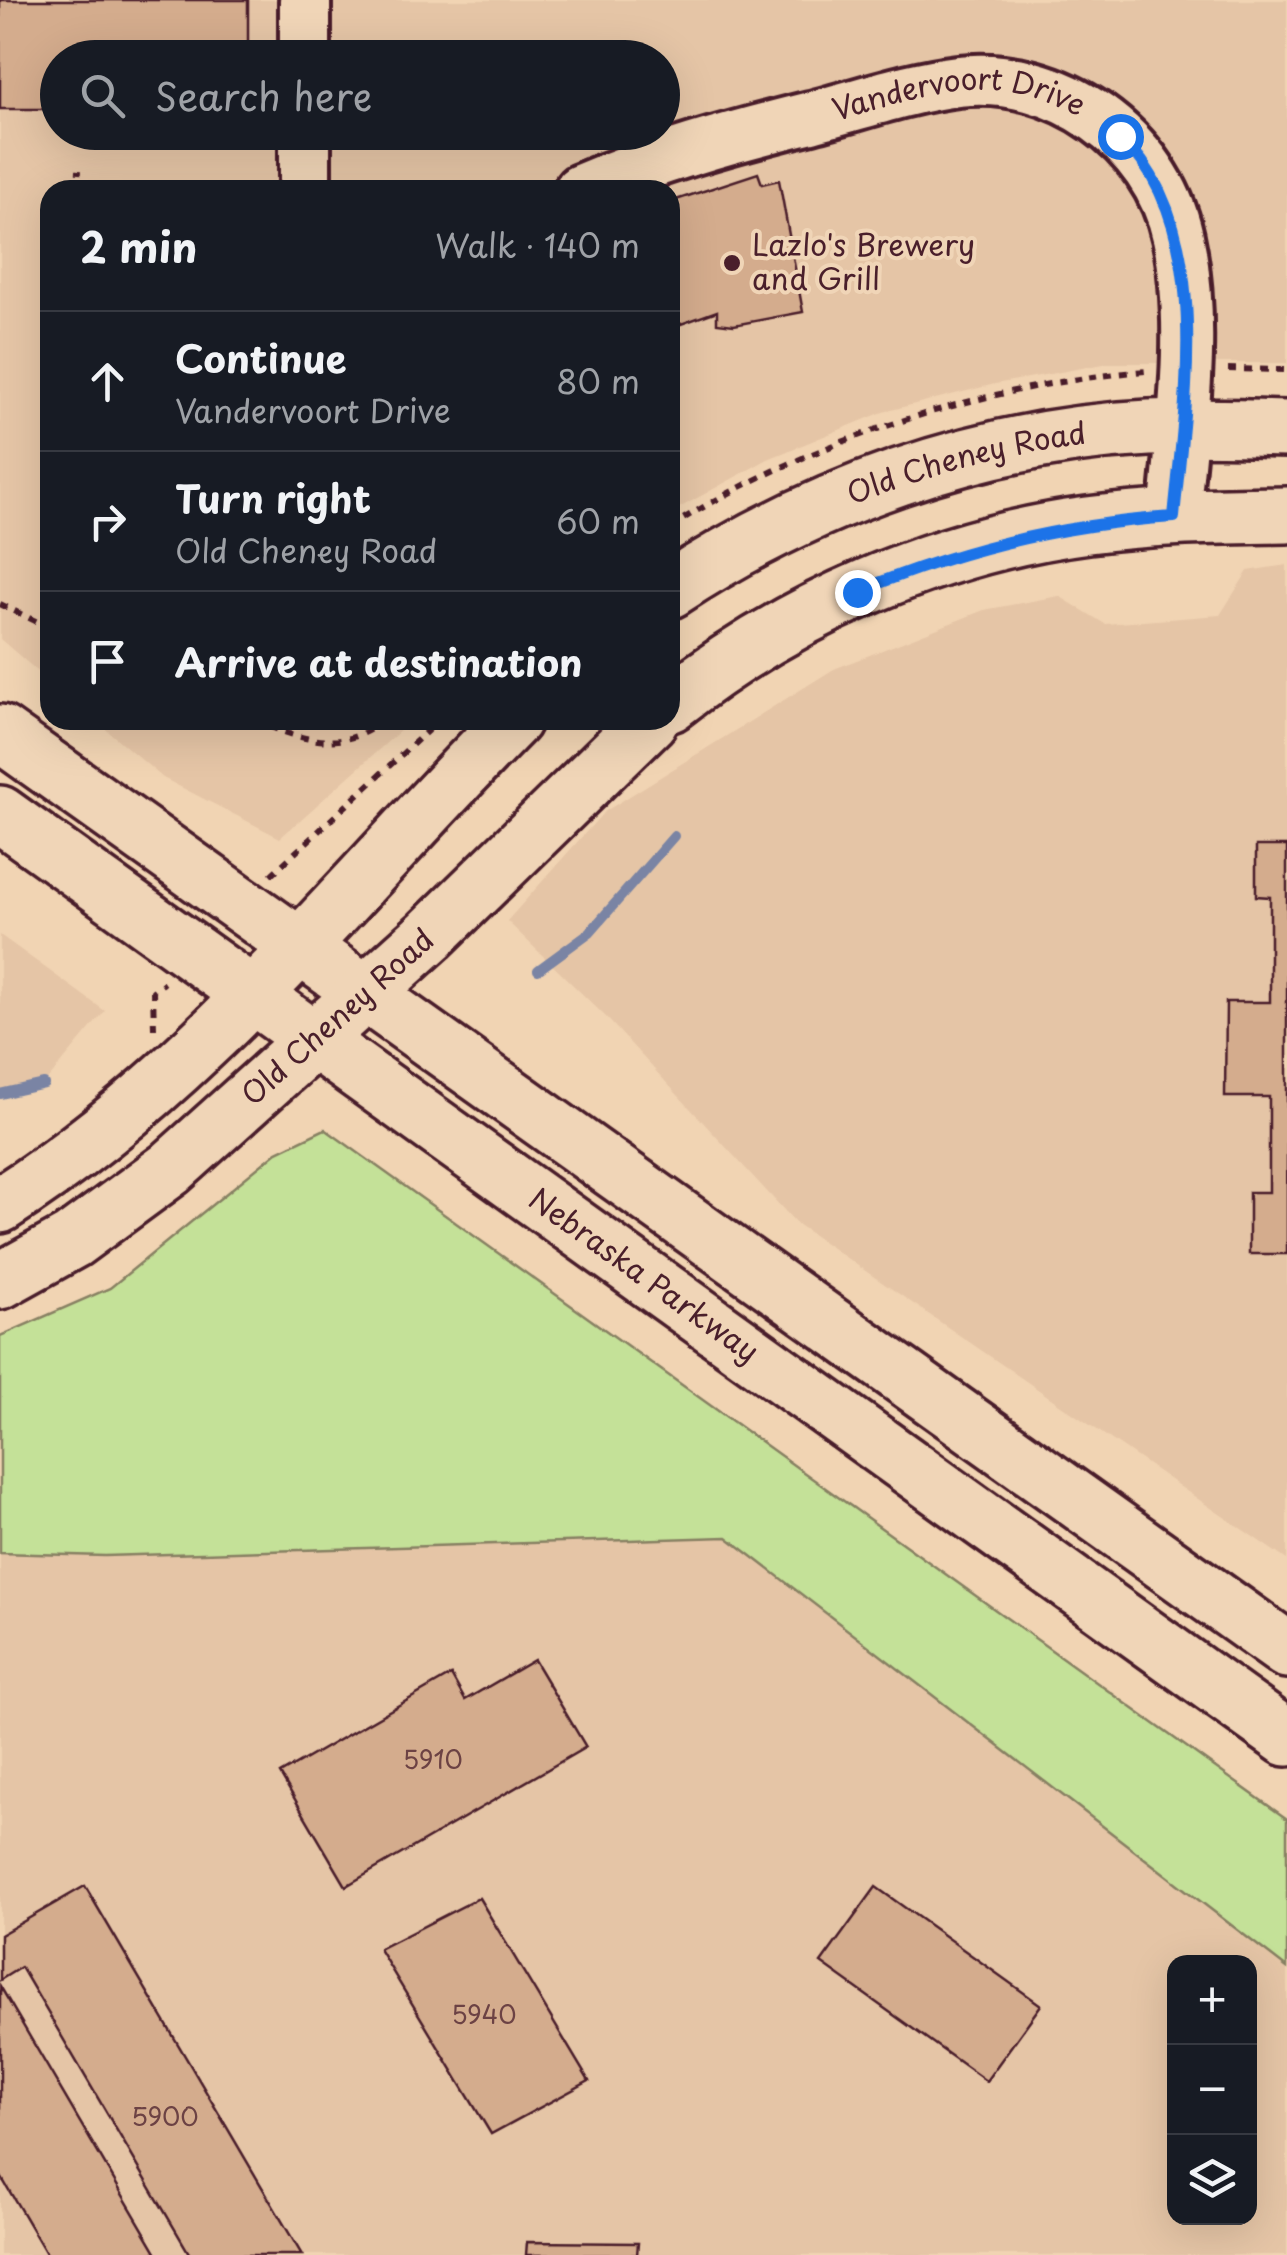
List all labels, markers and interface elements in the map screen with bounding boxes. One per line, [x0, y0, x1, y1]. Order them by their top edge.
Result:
search box [40, 40, 680, 150]
text: Vandervoort Drive [827, 55, 1095, 130]
text: Search here [155, 67, 372, 124]
icon: search [75, 68, 130, 123]
street label: Vandervoort Drive [827, 98, 1087, 134]
route start [1098, 114, 1144, 160]
text: 2 min [80, 214, 197, 277]
text: Walk · 140 m [435, 221, 640, 269]
place label: Lazlo's Brewery and Grill [752, 221, 975, 300]
marker: Lazlo's Brewery and Grill [721, 252, 743, 274]
text: Continue [175, 329, 346, 386]
icon: ahead [80, 354, 135, 409]
text: 80 m [556, 357, 640, 405]
text: Vandervoort Drive [175, 386, 451, 434]
street label: Old Cheney Road [839, 409, 1088, 515]
text: Turn right [175, 469, 371, 526]
icon: right [80, 494, 135, 549]
text: 60 m [556, 497, 640, 545]
text: Old Cheney Road [175, 526, 438, 574]
route end [835, 570, 881, 616]
text: Arrive at destination [175, 633, 583, 690]
icon: arrive [80, 634, 135, 689]
street label: Old Cheney Road [230, 917, 443, 1115]
street label: Nebraska Parkway [520, 1176, 769, 1372]
house number: 5910 [403, 1740, 463, 1778]
map controls [1167, 1955, 1257, 2225]
button: + [1167, 1955, 1257, 2045]
house number: 5940 [451, 1995, 517, 2033]
button: − [1167, 2045, 1257, 2135]
house number: 5900 [131, 2097, 199, 2135]
button: layers [1167, 2135, 1257, 2225]

